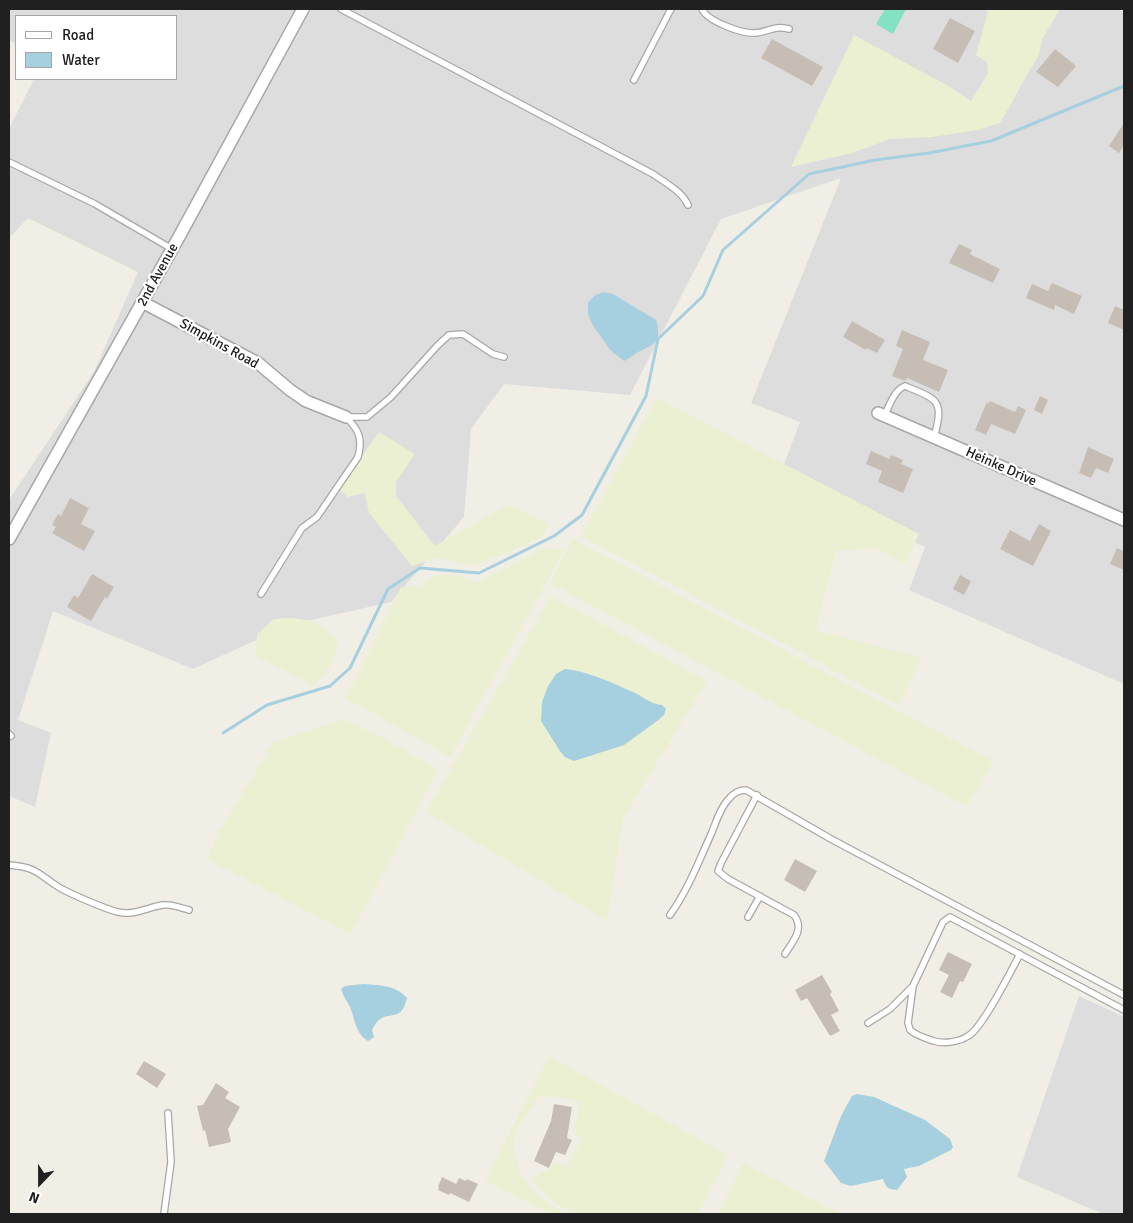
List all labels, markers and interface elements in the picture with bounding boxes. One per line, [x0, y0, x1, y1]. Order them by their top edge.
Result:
legend [15, 15, 178, 80]
text: Road [62, 26, 94, 44]
text: Water [62, 51, 100, 69]
street label: 2nd Avenue [134, 241, 182, 309]
street label: Simpkins Road [177, 315, 261, 373]
street label: Heinke Drive [963, 444, 1039, 490]
north arrow [15, 1158, 65, 1208]
text: N [26, 1188, 42, 1207]

